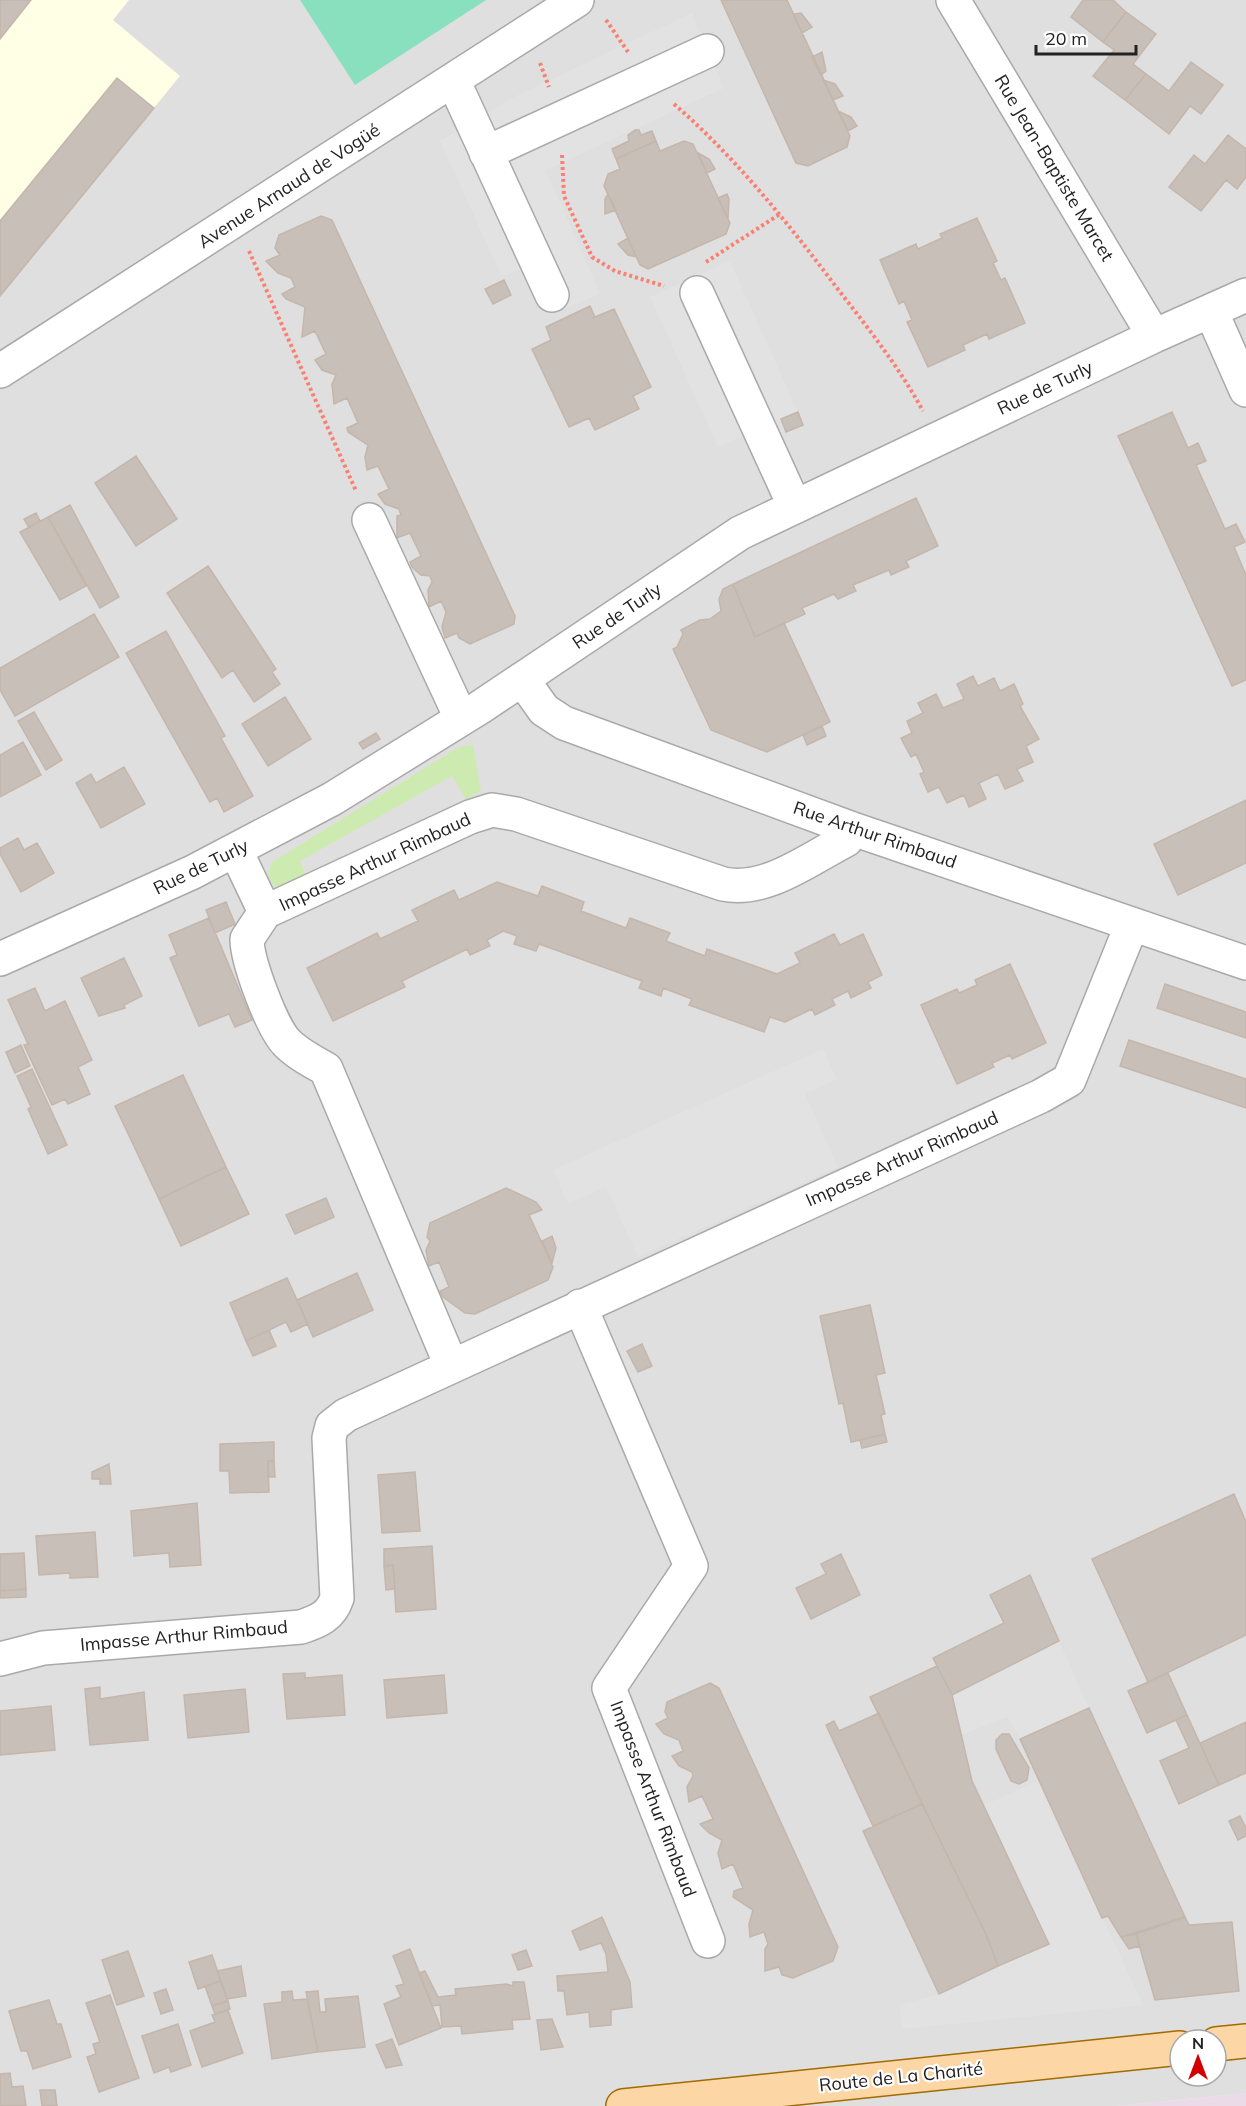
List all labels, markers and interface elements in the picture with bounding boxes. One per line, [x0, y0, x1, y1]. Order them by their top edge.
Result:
scale bar [1036, 18, 1136, 56]
text: 20 m [1045, 27, 1087, 50]
street label: Rue Jean-Baptiste Marcet [990, 70, 1119, 265]
street label: Avenue Arnaud de Vogüé [193, 118, 384, 253]
street label: Rue de Turly [993, 355, 1097, 420]
street label: Rue de Turly [568, 577, 666, 654]
street label: Rue Arthur Rimbaud [790, 796, 960, 873]
street label: Impasse Arthur Rimbaud [275, 807, 474, 916]
street label: Rue de Turly [149, 833, 252, 899]
street label: Impasse Arthur Rimbaud [802, 1106, 1002, 1211]
street label: Impasse Arthur Rimbaud [79, 1615, 289, 1656]
street label: Impasse Arthur Rimbaud [605, 1697, 702, 1900]
north arrow [1168, 2028, 1228, 2088]
text: N [1192, 2033, 1204, 2053]
street label: Route de La Charité [818, 2056, 984, 2097]

